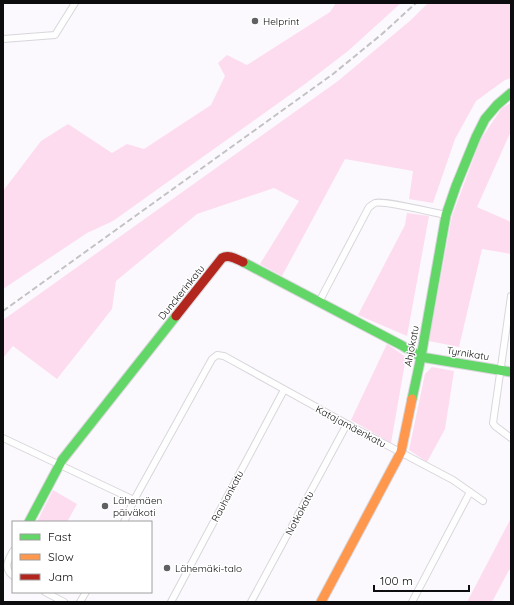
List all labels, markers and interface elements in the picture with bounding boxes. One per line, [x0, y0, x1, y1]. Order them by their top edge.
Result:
place label: Helprint [263, 15, 300, 28]
marker: Helprint [250, 16, 260, 26]
street label: Dunckerinkatu [155, 262, 207, 322]
street label: Ahjokatu [401, 325, 422, 368]
street label: Tyrnikatu [446, 344, 490, 363]
street label: Katajamäenkatu [313, 402, 388, 451]
street label: Rauhankatu [208, 468, 246, 524]
street label: Notkokatu [282, 489, 317, 538]
place label: Lähemäen päiväkoti [113, 494, 162, 519]
marker: Lähemäen päiväkoti [100, 501, 110, 511]
legend [12, 521, 152, 593]
text: Fast [48, 529, 72, 544]
text: Slow [48, 549, 74, 564]
place label: Lähemäki-talo [175, 562, 242, 575]
marker: Lähemäki-talo [162, 563, 172, 573]
scale bar [374, 567, 469, 593]
text: Jam [48, 569, 73, 584]
text: 100 m [380, 573, 413, 588]

